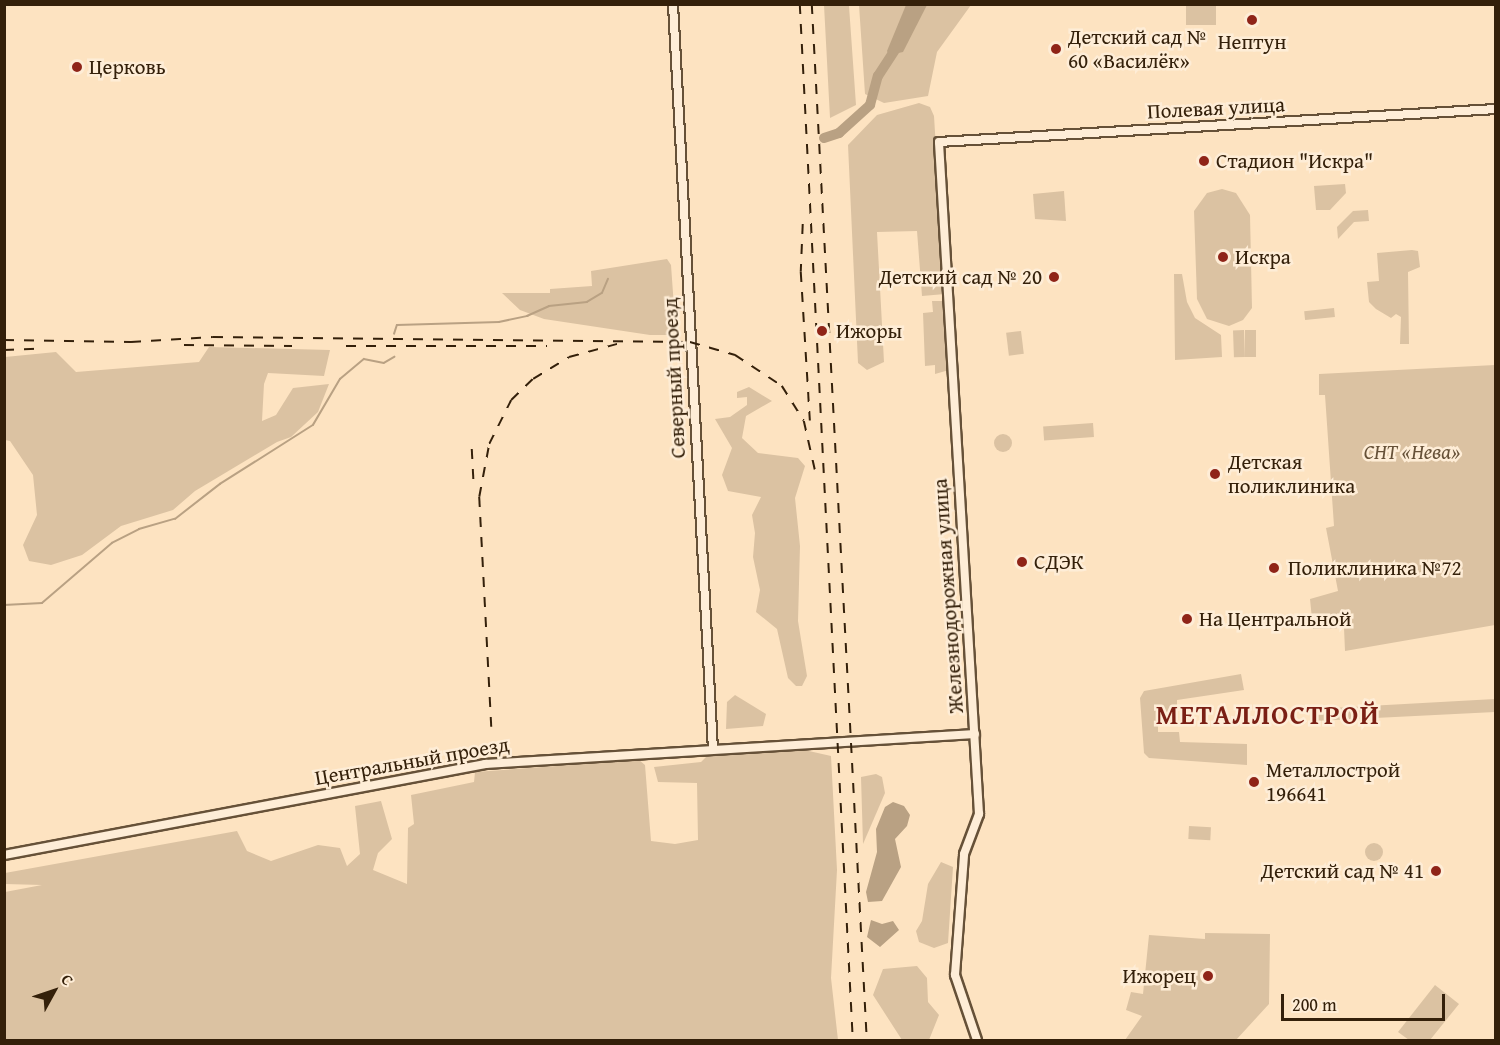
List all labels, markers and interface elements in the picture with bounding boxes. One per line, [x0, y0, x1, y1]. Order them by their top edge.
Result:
marker: Нептун [1245, 13, 1259, 27]
place label: Детский сад № 60 «Василёк» [1068, 24, 1206, 74]
place label: Нептун [1218, 29, 1286, 55]
marker: Детский сад № 60 «Василёк» [1049, 42, 1063, 56]
place label: Церковь [89, 54, 166, 80]
marker: Церковь [70, 60, 84, 74]
street label: Полевая улица [1147, 92, 1285, 124]
place label: Стадион "Искра" [1216, 148, 1373, 174]
marker: Стадион "Искра" [1197, 154, 1211, 168]
place label: Искра [1235, 244, 1291, 270]
marker: Искра [1216, 250, 1230, 264]
place label: Детский сад № 20 [879, 264, 1042, 290]
marker: Детский сад № 20 [1047, 270, 1061, 284]
street label: Северный проезд [657, 297, 691, 459]
place label: Ижоры [836, 318, 902, 344]
marker: Ижоры [813, 322, 831, 340]
park label: СНТ «Нева» [1364, 439, 1460, 465]
place label: Детская поликлиника [1228, 449, 1355, 499]
marker: Детская поликлиника [1206, 465, 1224, 483]
street label: Железнодорожная улица [927, 478, 969, 714]
place label: СДЭК [1034, 549, 1084, 575]
marker: СДЭК [1015, 555, 1029, 569]
place label: Поликлиника №72 [1288, 555, 1462, 581]
marker: Поликлиника №72 [1265, 559, 1283, 577]
place label: На Центральной [1199, 606, 1351, 632]
marker: На Центральной [1180, 612, 1194, 626]
district label: МЕТАЛЛОСТРОЙ [1156, 699, 1380, 731]
street label: Центральный проезд [313, 732, 511, 790]
place label: Металлострой 196641 [1266, 757, 1400, 807]
marker: Металлострой 196641 [1247, 775, 1261, 789]
place label: Детский сад № 41 [1261, 858, 1424, 884]
marker: Детский сад № 41 [1429, 864, 1443, 878]
north arrow [24, 961, 84, 1021]
place label: Ижорец [1123, 963, 1196, 989]
text: С [56, 968, 80, 991]
marker: Ижорец [1201, 969, 1215, 983]
scale bar [1284, 982, 1448, 1020]
text: 200 m [1292, 991, 1337, 1018]

